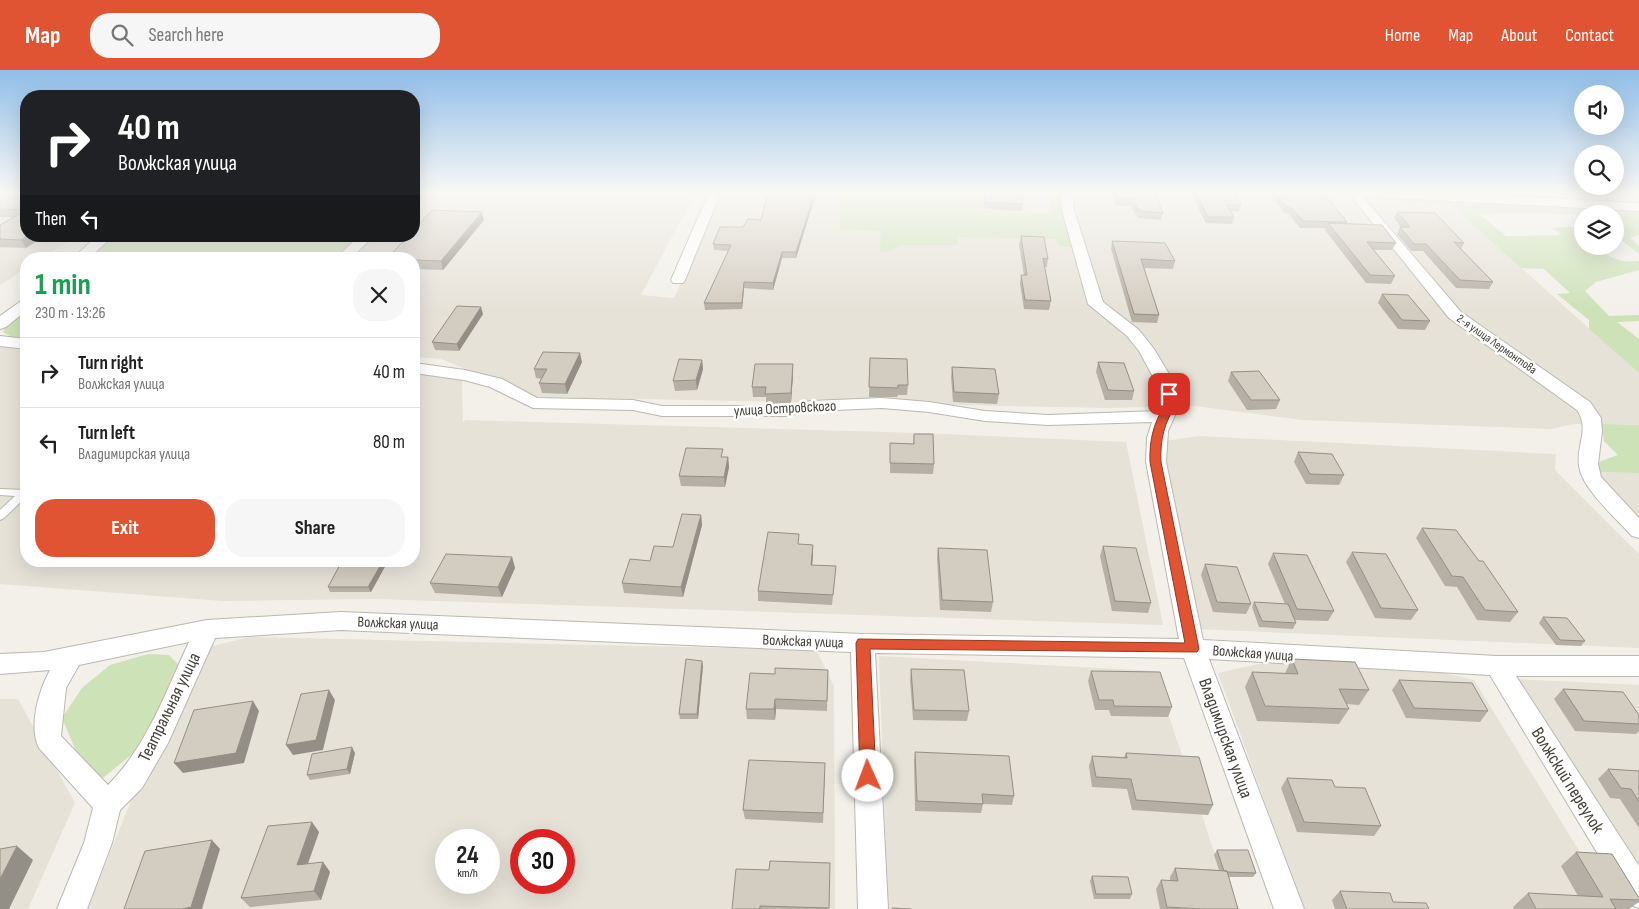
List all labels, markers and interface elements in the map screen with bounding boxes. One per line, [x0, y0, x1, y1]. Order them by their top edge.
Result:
search box [90, 13, 440, 58]
text: Map [25, 21, 60, 50]
icon: search [108, 21, 136, 49]
text: Search here [148, 24, 224, 47]
text: Home [1385, 25, 1420, 46]
text: Map [1448, 25, 1473, 46]
text: About [1501, 25, 1537, 46]
text: Contact [1565, 25, 1614, 46]
map controls [1574, 85, 1624, 255]
button: sound [1574, 85, 1624, 135]
text: 40 m [118, 107, 180, 150]
icon: right [35, 110, 100, 175]
button: search [1574, 145, 1624, 195]
text: Волжская улица [118, 150, 237, 177]
icon: left [76, 205, 104, 233]
button: layers [1574, 205, 1624, 255]
text: Then [35, 208, 66, 231]
text: 1 min [35, 267, 91, 303]
button: close [353, 269, 405, 321]
text: 230 m · 13:26 [35, 304, 105, 323]
street label: 2-я улица Лермонтова [1454, 311, 1540, 378]
text: Turn right [78, 352, 143, 375]
icon: right [35, 359, 63, 387]
text: 40 m [373, 361, 405, 384]
pin [1148, 373, 1190, 415]
text: Волжская улица [78, 375, 165, 394]
icon: arrive [1155, 380, 1183, 408]
street label: улица Островского [733, 396, 837, 421]
text: Turn left [78, 422, 135, 445]
icon: left [35, 429, 63, 457]
text: 80 m [373, 431, 405, 454]
text: Владимирская улица [78, 445, 190, 464]
button: Exit [35, 499, 215, 557]
button: Share [225, 499, 405, 557]
street label: Волжская улица [357, 613, 439, 634]
street label: Волжская улица [762, 631, 844, 652]
street label: Волжская улица [1212, 641, 1294, 666]
street label: Театральная улица [134, 649, 205, 765]
street label: Владимирская улица [1194, 675, 1257, 801]
street label: Волжский переулок [1527, 724, 1609, 837]
position arrow [841, 749, 893, 801]
speed limit sign: 30 [510, 829, 575, 894]
text: 24 [456, 840, 479, 871]
text: km/h [457, 866, 478, 881]

